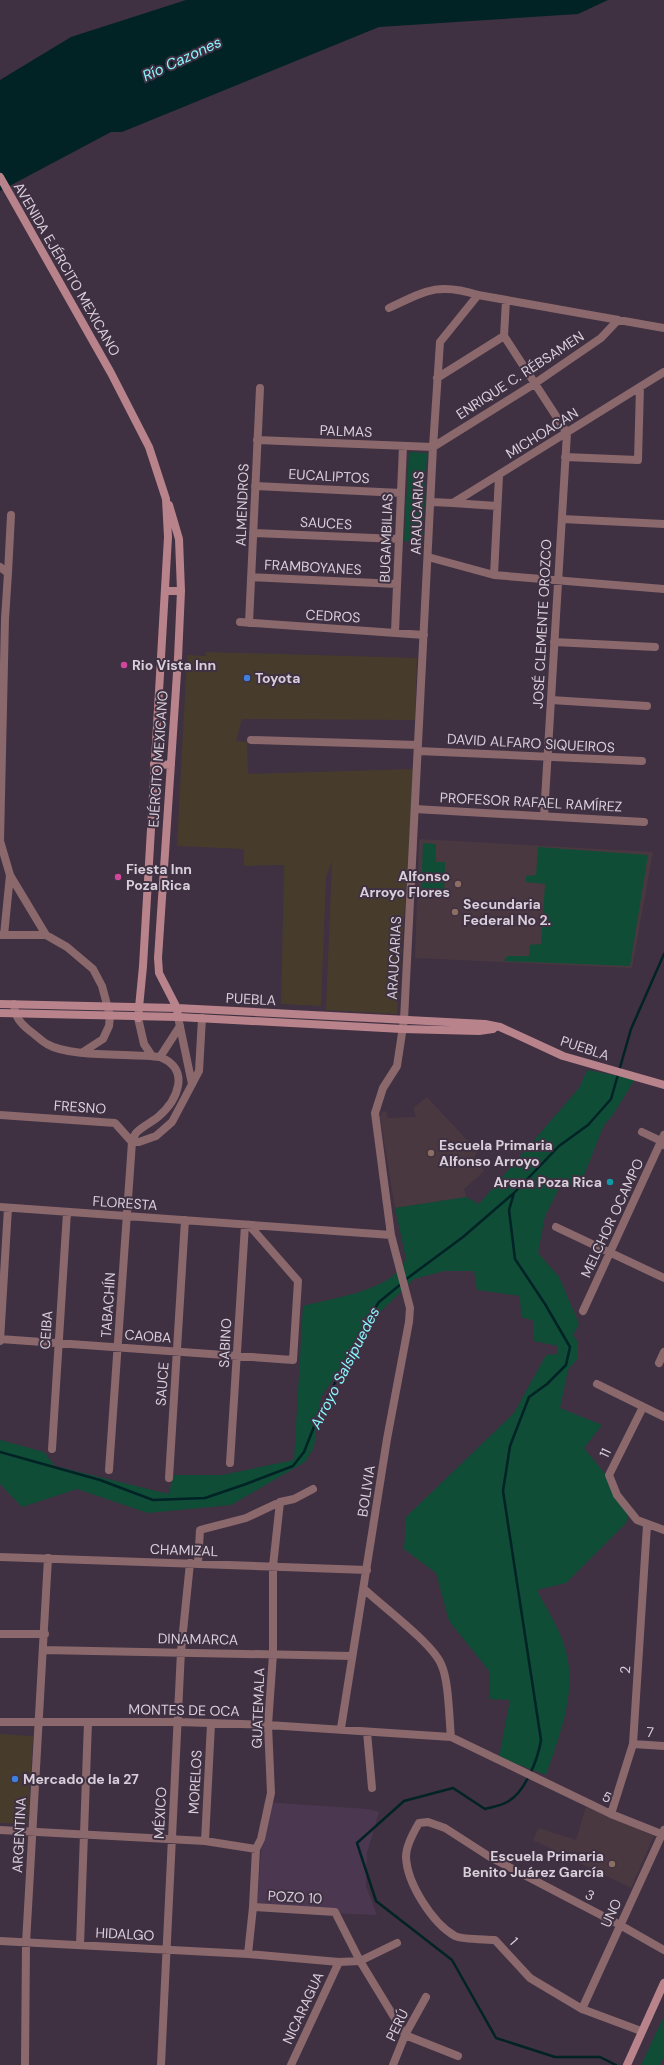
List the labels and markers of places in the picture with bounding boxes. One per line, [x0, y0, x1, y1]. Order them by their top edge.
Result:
place label: Rio Vista Inn [132, 656, 216, 674]
marker: Rio Vista Inn [119, 660, 129, 670]
place label: Toyota [255, 669, 300, 687]
marker: Toyota [242, 673, 252, 683]
place label: Fiesta Inn Poza Rica [126, 860, 192, 894]
place label: Alfonso Arroyo Flores [360, 867, 450, 901]
marker: Fiesta Inn Poza Rica [113, 872, 123, 882]
marker: Alfonso Arroyo Flores [453, 879, 463, 889]
place label: Secundaria Federal No 2. [463, 895, 551, 929]
marker: Secundaria Federal No 2. [450, 907, 460, 917]
place label: Escuela Primaria Alfonso Arroyo [439, 1136, 553, 1170]
marker: Escuela Primaria Alfonso Arroyo [426, 1148, 436, 1158]
place label: Arena Poza Rica [493, 1173, 602, 1191]
marker: Arena Poza Rica [605, 1177, 615, 1187]
place label: Mercado de la 27 [23, 1770, 139, 1788]
marker: Mercado de la 27 [10, 1774, 20, 1784]
place label: Escuela Primaria Benito Juárez García [463, 1847, 604, 1881]
marker: Escuela Primaria Benito Juárez García [607, 1859, 617, 1869]

